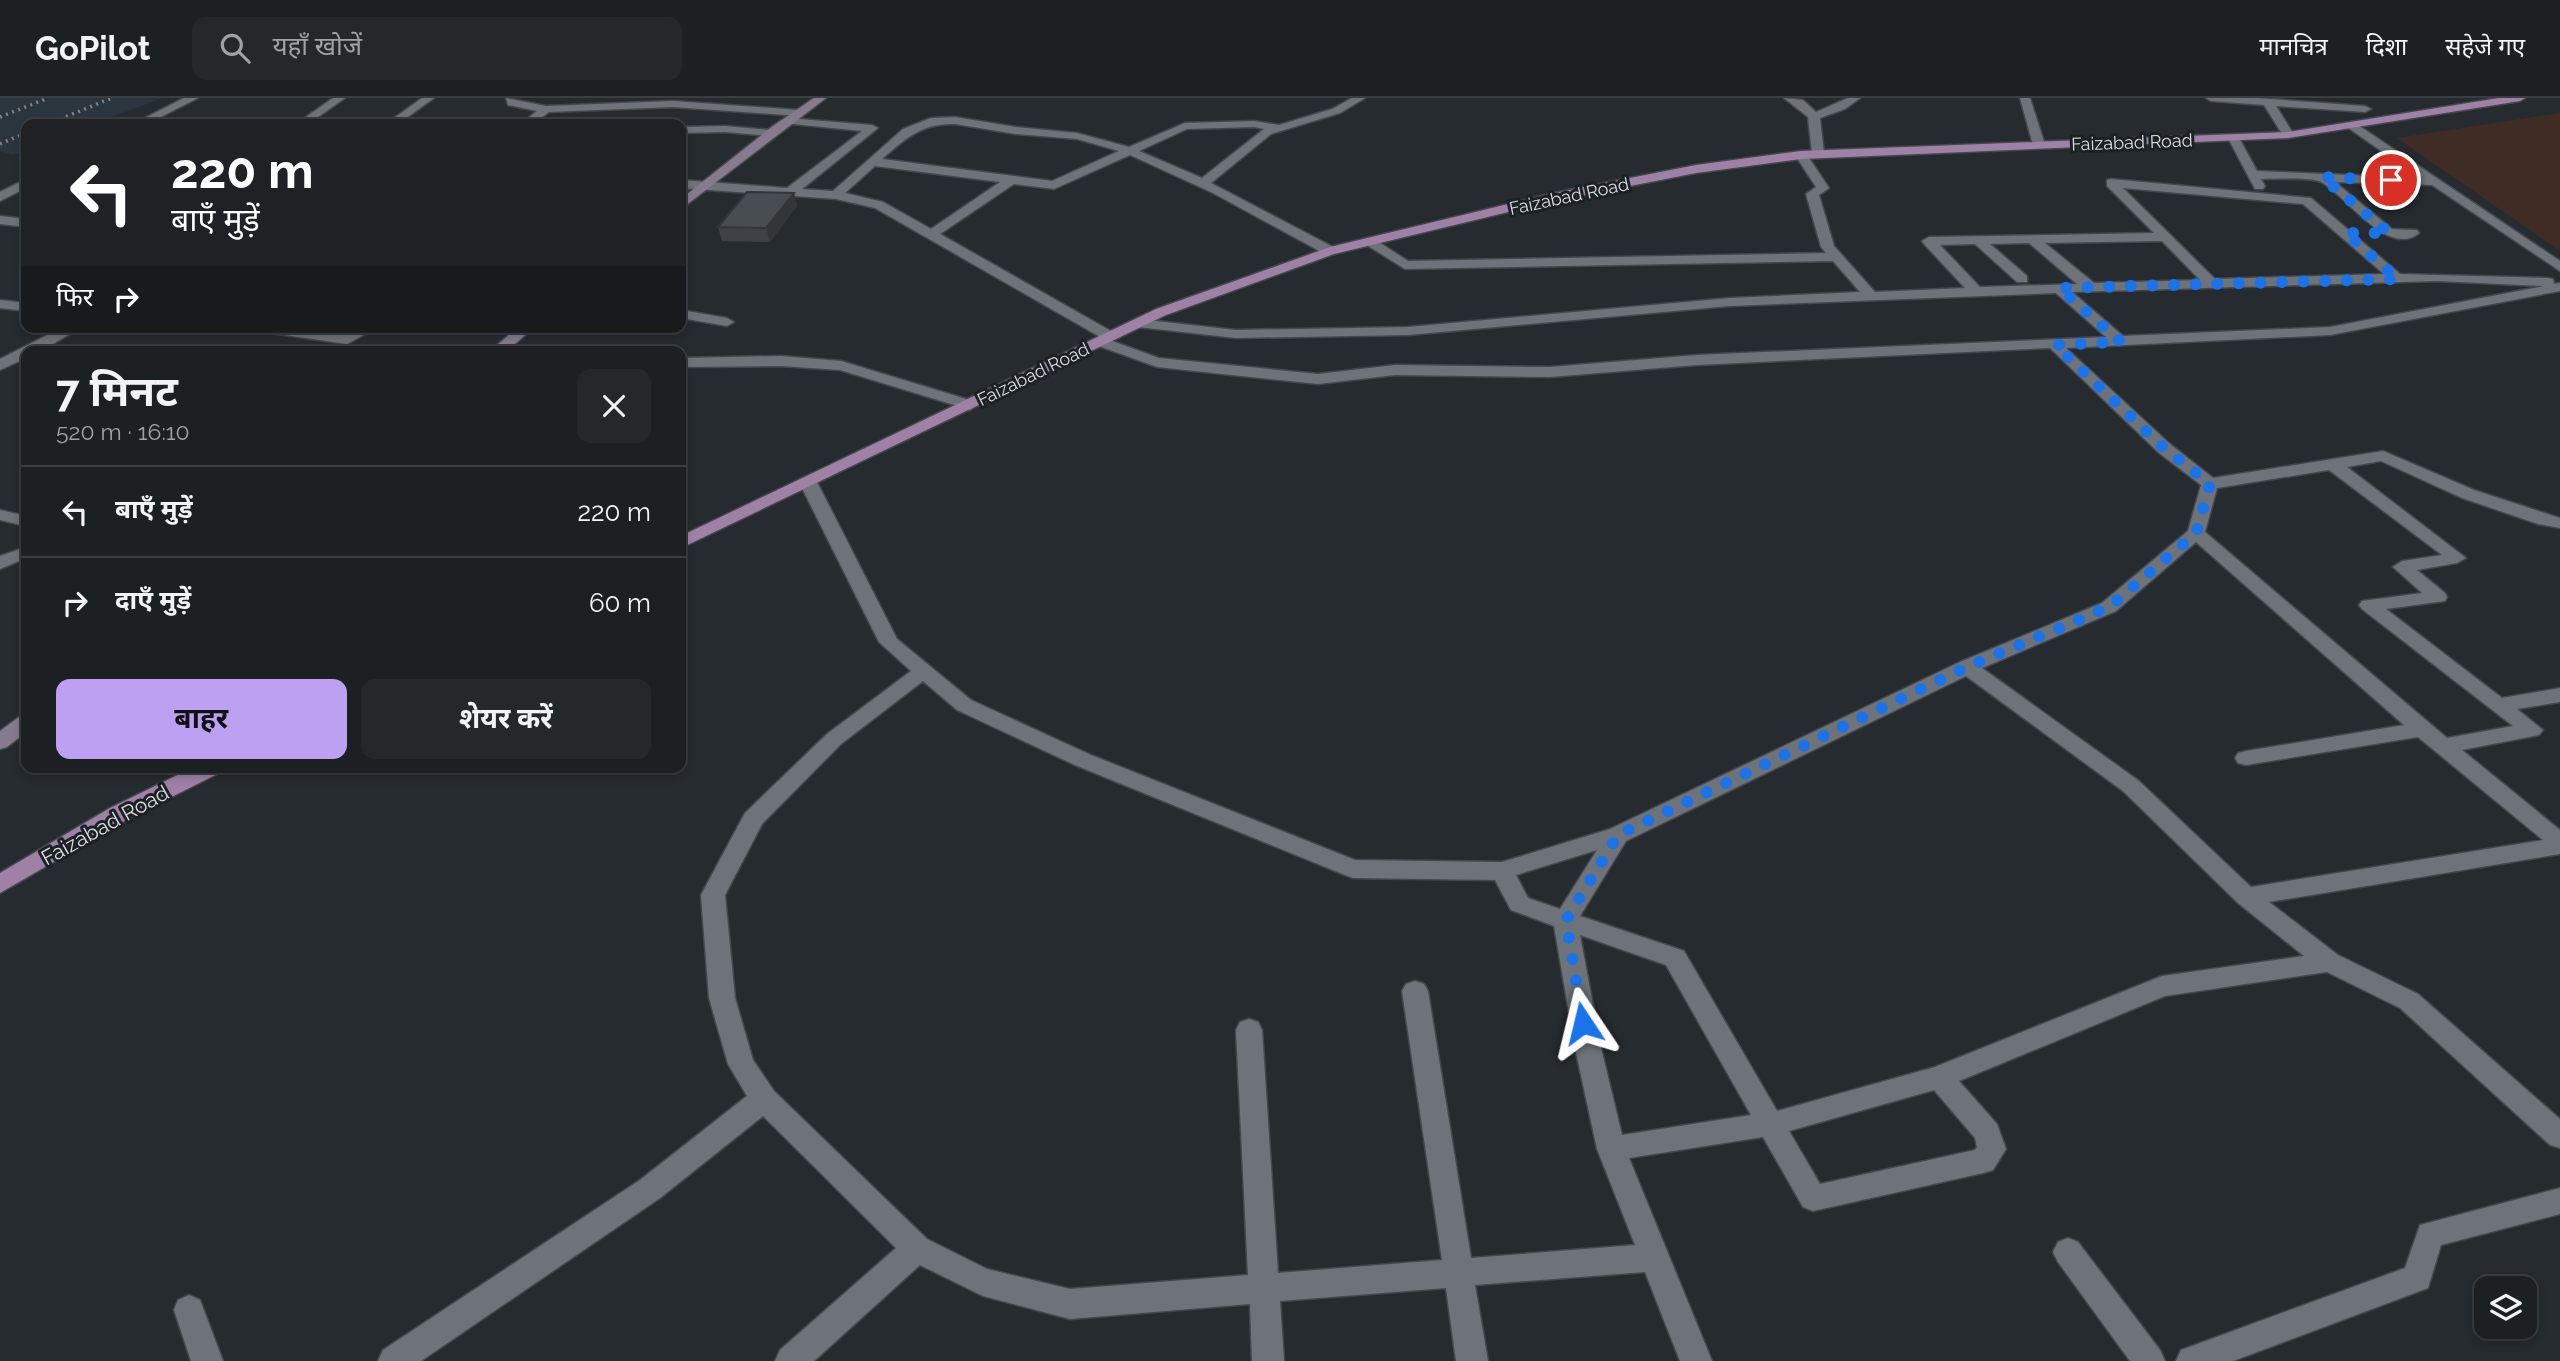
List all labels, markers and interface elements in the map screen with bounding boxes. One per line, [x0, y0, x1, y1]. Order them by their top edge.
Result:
search box [192, 17, 682, 80]
text: GoPilot [35, 29, 150, 68]
icon: search [216, 29, 254, 67]
text: यहाँ खोजें [272, 31, 362, 61]
text: मानचित्र [2259, 32, 2328, 61]
text: दिशा [2366, 32, 2407, 61]
text: सहेजे गए [2445, 32, 2525, 61]
street label: Faizabad Road [2071, 129, 2193, 155]
text: 220 m [171, 142, 314, 199]
icon: left [56, 147, 147, 238]
pin [2361, 150, 2421, 210]
icon: arrive [2372, 161, 2410, 199]
street label: Faizabad Road [1507, 173, 1631, 219]
text: बाएँ मुड़ें [171, 201, 260, 238]
icon: right [107, 280, 145, 318]
text: फिर [56, 282, 93, 312]
street label: Faizabad Road [974, 338, 1092, 410]
text: 7 मिनट [56, 367, 178, 416]
button: close [577, 369, 651, 443]
text: 520 m · 16:10 [56, 418, 190, 445]
icon: left [56, 493, 94, 531]
text: बाएँ मुड़ें [115, 494, 193, 524]
text: 220 m [577, 497, 651, 527]
icon: right [56, 584, 94, 622]
text: दाएँ मुड़ें [115, 585, 191, 615]
text: 60 m [589, 588, 651, 618]
button: बाहर [56, 679, 347, 759]
button: शेयर करें [361, 679, 651, 759]
street label: Faizabad Road [37, 780, 173, 870]
position arrow [1546, 986, 1620, 1060]
map controls [2474, 1276, 2537, 1339]
button: layers [2474, 1276, 2537, 1339]

